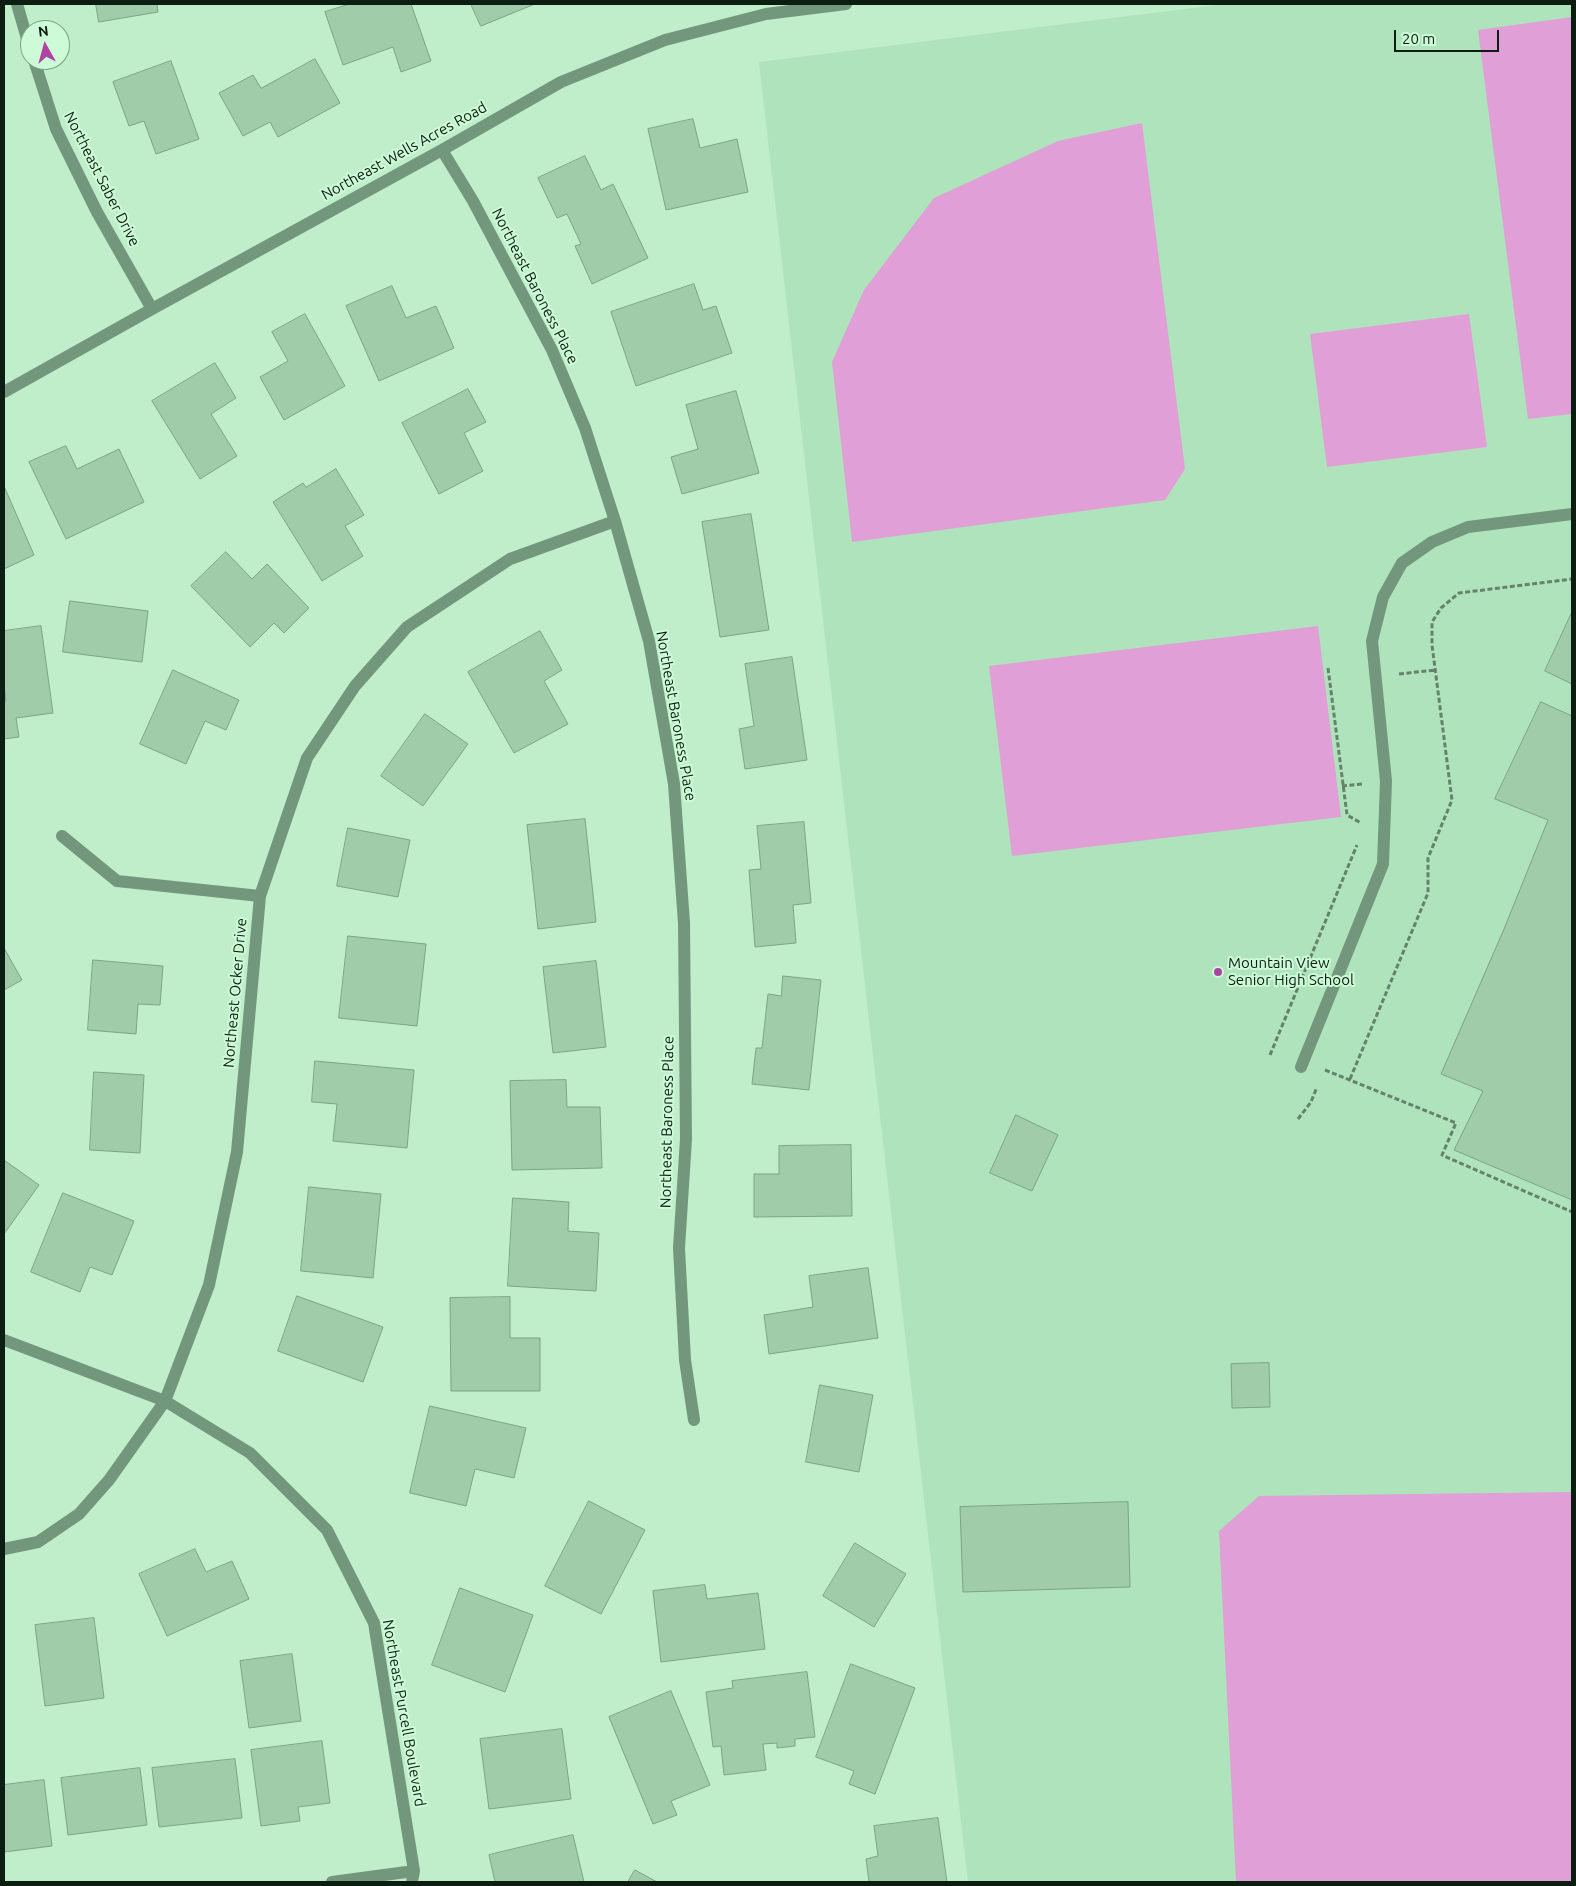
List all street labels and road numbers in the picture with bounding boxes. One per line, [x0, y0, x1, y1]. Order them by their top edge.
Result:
street label: Northeast Wells Acres Road [318, 98, 490, 204]
street label: Northeast Saber Drive [60, 109, 144, 249]
street label: Northeast Baroness Place [488, 205, 582, 367]
street label: Northeast Baroness Place [652, 630, 700, 802]
street label: Northeast Ocker Drive [219, 917, 251, 1069]
street label: Northeast Baroness Place [656, 1036, 678, 1208]
street label: Northeast Purcell Boulevard [379, 1618, 429, 1808]

